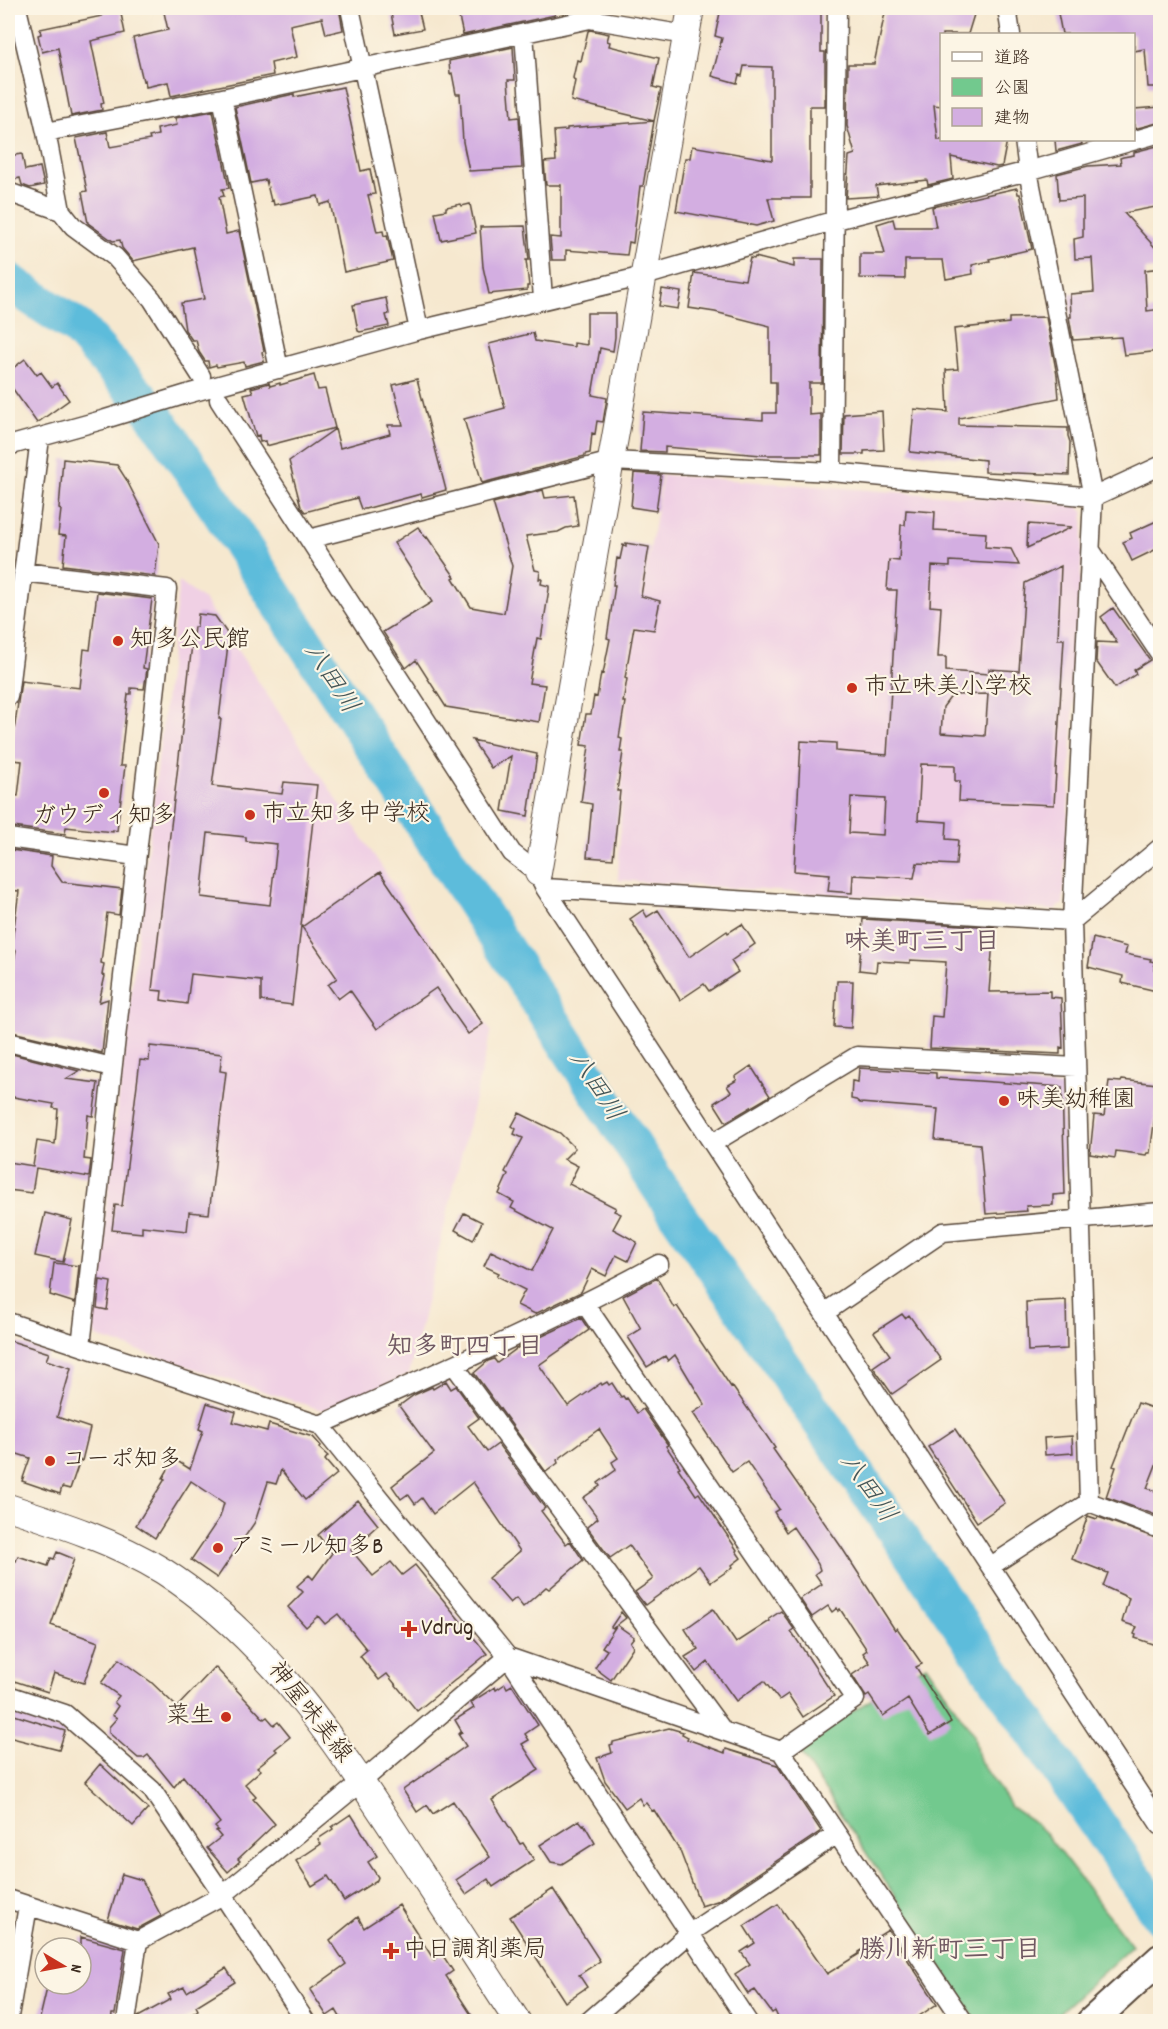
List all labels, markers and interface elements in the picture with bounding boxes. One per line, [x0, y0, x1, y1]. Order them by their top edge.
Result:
legend [940, 33, 1135, 141]
text: 道路 [994, 47, 1030, 72]
text: 公園 [994, 77, 1030, 102]
text: 建物 [994, 107, 1030, 132]
place label: 知多公民館 [130, 624, 250, 658]
marker: 知多公民館 [111, 634, 125, 648]
water label: 八田川 [293, 636, 367, 722]
place label: 市立味美小学校 [864, 671, 1032, 705]
marker: 市立味美小学校 [845, 681, 859, 695]
marker: ガウディ知多 [97, 786, 111, 800]
place label: 市立知多中学校 [262, 798, 430, 832]
place label: ガウディ知多 [32, 800, 176, 834]
marker: 市立知多中学校 [243, 808, 257, 822]
district label: 味美町三丁目 [844, 925, 1000, 962]
water label: 八田川 [558, 1044, 632, 1130]
place label: 味美幼稚園 [1016, 1084, 1136, 1118]
marker: 味美幼稚園 [997, 1094, 1011, 1108]
district label: 知多町四丁目 [387, 1330, 543, 1367]
place label: コーポ知多 [62, 1444, 182, 1478]
water label: 八田川 [829, 1446, 905, 1532]
marker: コーポ知多 [43, 1454, 57, 1468]
place label: アミール知多B [230, 1531, 383, 1565]
marker: アミール知多B [211, 1541, 225, 1555]
place label: Vdrug [421, 1612, 474, 1646]
marker: Vdrug [402, 1622, 416, 1636]
street label: 神屋味美線 [259, 1655, 359, 1771]
place label: 菜生 [166, 1700, 214, 1734]
marker: 菜生 [219, 1710, 233, 1724]
district label: 勝川新町三丁目 [859, 1933, 1041, 1970]
place label: 中日調剤薬局 [403, 1934, 547, 1968]
north arrow [33, 1936, 93, 1996]
marker: 中日調剤薬局 [384, 1944, 398, 1958]
text: N [63, 1962, 87, 1974]

